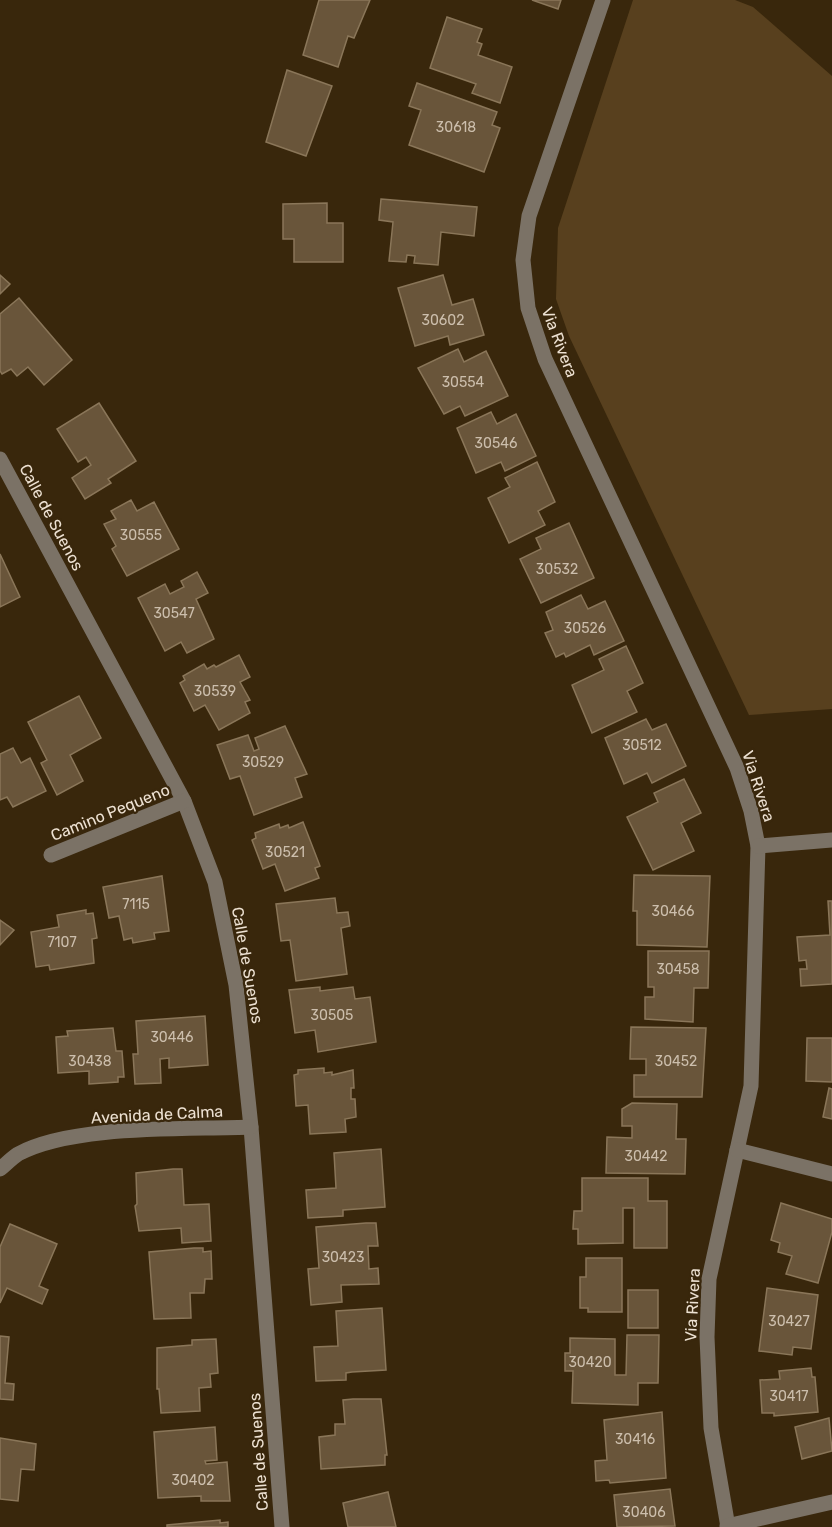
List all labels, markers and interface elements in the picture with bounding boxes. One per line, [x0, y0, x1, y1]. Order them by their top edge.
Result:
house number: 30618 [436, 119, 476, 136]
street label: Via Rivera [537, 304, 582, 380]
house number: 30602 [422, 312, 464, 329]
house number: 30554 [442, 374, 485, 391]
house number: 30546 [475, 435, 517, 452]
street label: Calle de Suenos [15, 461, 88, 574]
house number: 30555 [120, 527, 162, 544]
house number: 30532 [536, 561, 578, 578]
house number: 30547 [153, 605, 195, 622]
house number: 30526 [564, 620, 606, 637]
house number: 30539 [194, 683, 236, 700]
house number: 30512 [622, 737, 662, 754]
street label: Via Rivera [738, 748, 779, 824]
house number: 30529 [242, 754, 284, 771]
street label: Camino Pequeno [48, 780, 172, 845]
house number: 30521 [265, 844, 305, 861]
house number: 7115 [122, 896, 150, 913]
house number: 30466 [652, 903, 694, 920]
street label: Calle de Suenos [228, 905, 267, 1025]
house number: 7107 [47, 934, 77, 951]
house number: 30458 [656, 961, 700, 978]
house number: 30505 [311, 1007, 353, 1024]
house number: 30446 [150, 1029, 194, 1046]
house number: 30438 [68, 1053, 112, 1070]
house number: 30452 [655, 1053, 697, 1070]
street label: Avenida de Calma [90, 1102, 224, 1127]
house number: 30442 [625, 1148, 667, 1165]
house number: 30423 [322, 1249, 364, 1266]
street label: Via Rivera [681, 1268, 704, 1342]
house number: 30427 [768, 1313, 810, 1330]
house number: 30420 [568, 1354, 612, 1371]
house number: 30417 [770, 1388, 808, 1405]
street label: Calle de Suenos [245, 1392, 272, 1512]
house number: 30416 [615, 1431, 655, 1448]
house number: 30402 [171, 1472, 215, 1489]
house number: 30406 [622, 1504, 666, 1521]

